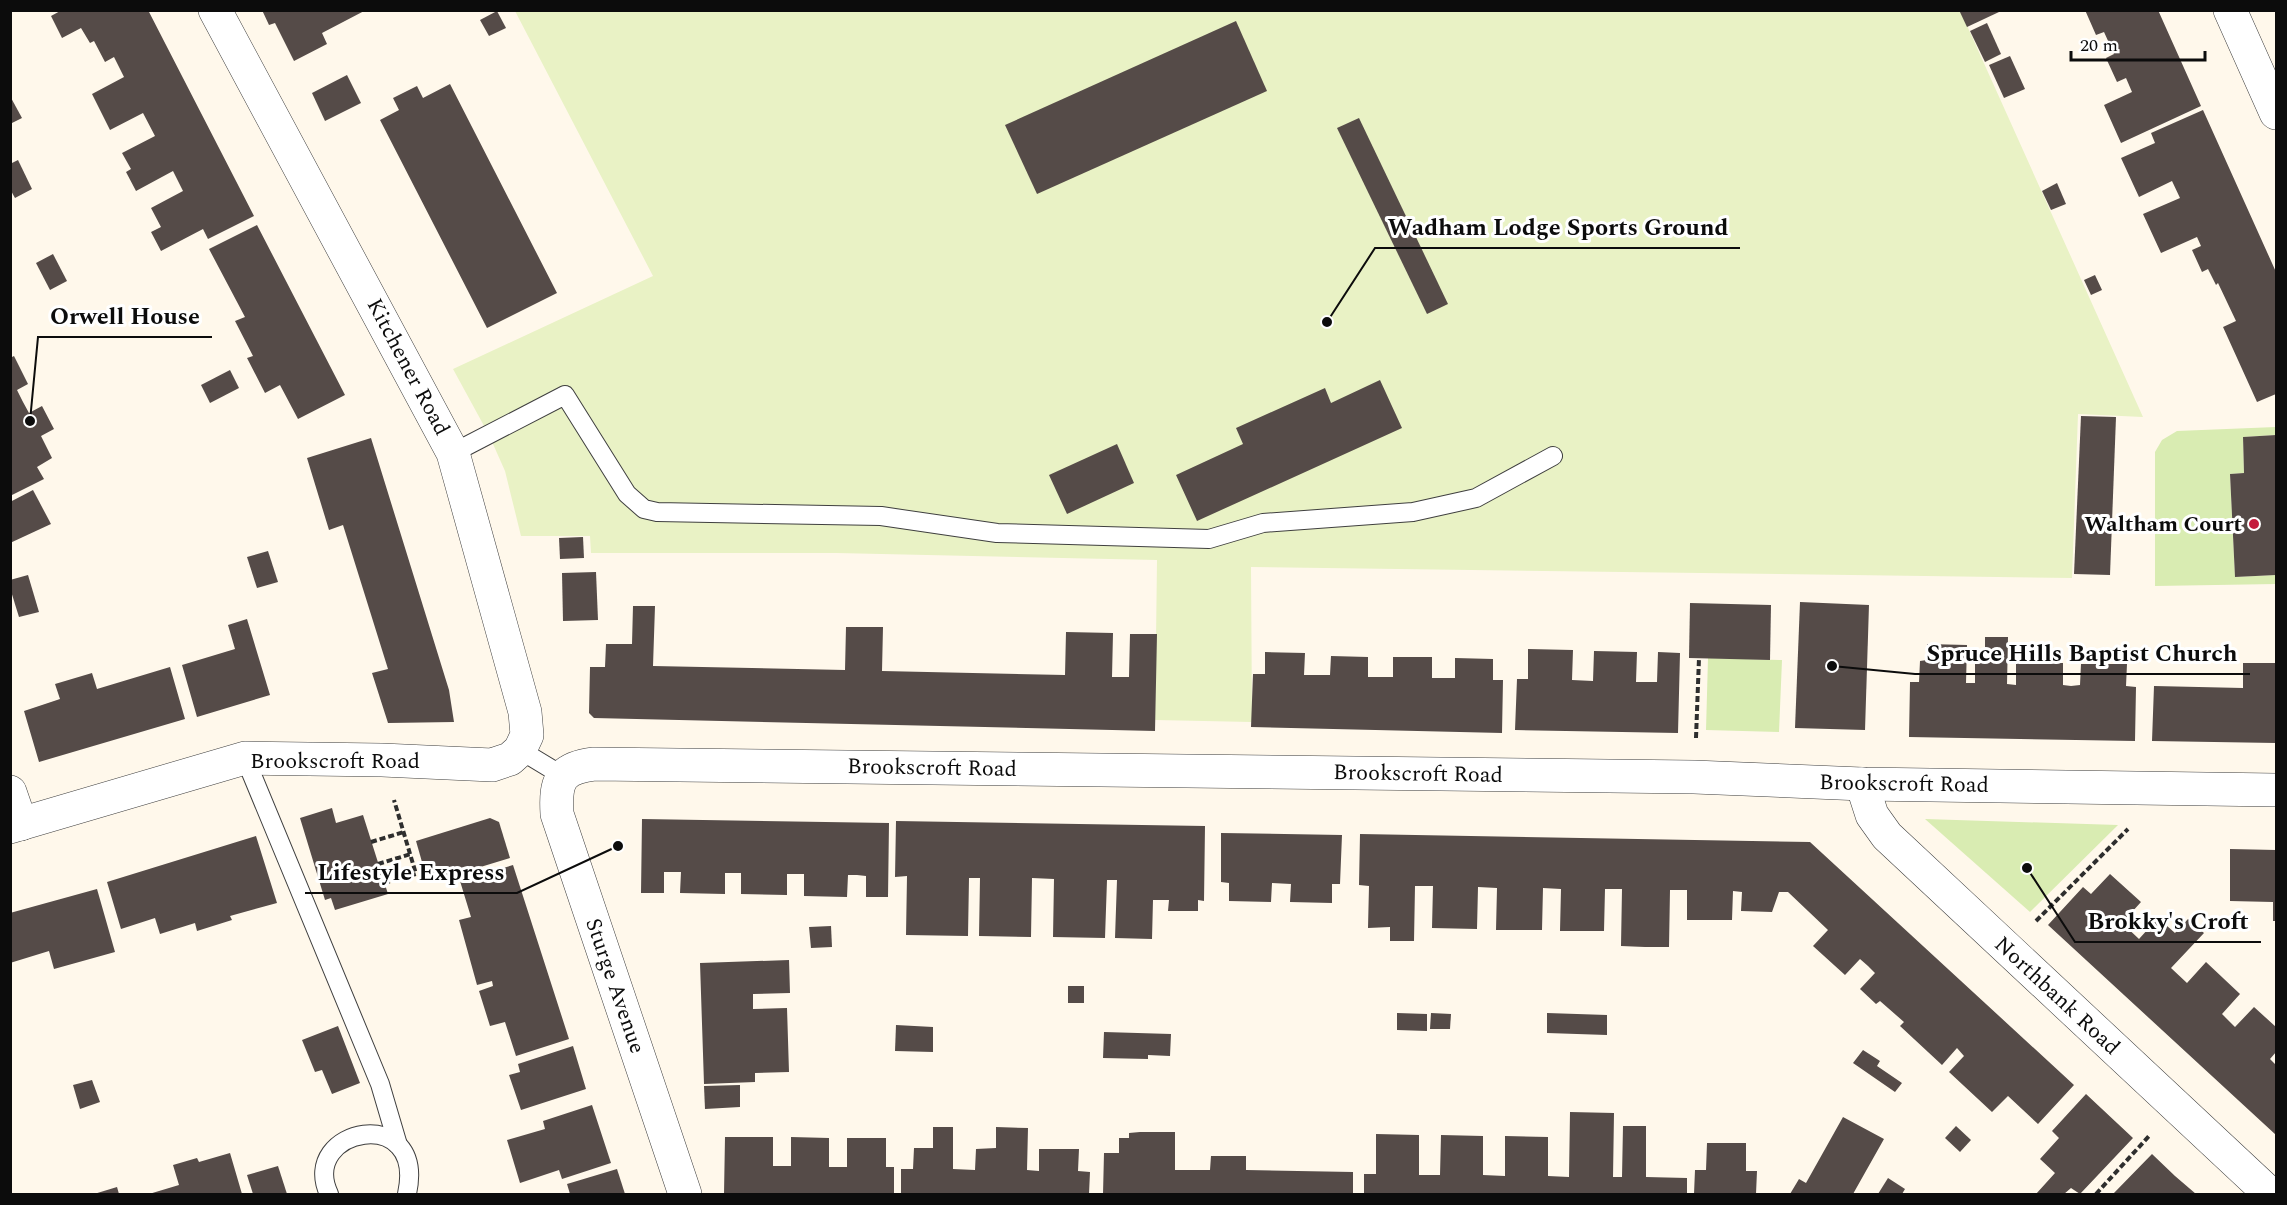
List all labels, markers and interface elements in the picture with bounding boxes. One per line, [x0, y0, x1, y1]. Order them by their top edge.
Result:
scale bar [2071, 24, 2204, 62]
text: 20 m [2080, 32, 2118, 59]
callout: Wadham Lodge Sports Ground [1375, 206, 1740, 248]
text: Wadham Lodge Sports Ground [1388, 210, 1728, 246]
street label: Kitchener Road [358, 292, 458, 442]
callout: Orwell House [38, 295, 212, 337]
text: Orwell House [50, 299, 200, 335]
place label: Waltham Court [2084, 508, 2242, 541]
marker: Waltham Court [2247, 517, 2261, 531]
callout: Spruce Hills Baptist Church [1915, 632, 2250, 674]
text: Spruce Hills Baptist Church [1927, 636, 2238, 672]
street label: Brookscroft Road [250, 745, 420, 778]
street label: Brookscroft Road [847, 750, 1017, 786]
street label: Brookscroft Road [1333, 756, 1503, 792]
street label: Brookscroft Road [1819, 766, 1989, 802]
callout: Lifestyle Express [305, 851, 517, 893]
text: Lifestyle Express [317, 855, 505, 891]
callout: Brokky's Croft [2075, 900, 2261, 942]
text: Brokky's Croft [2087, 904, 2249, 940]
street label: Sturge Avenue [576, 914, 654, 1058]
street label: Northbank Road [1987, 929, 2127, 1063]

